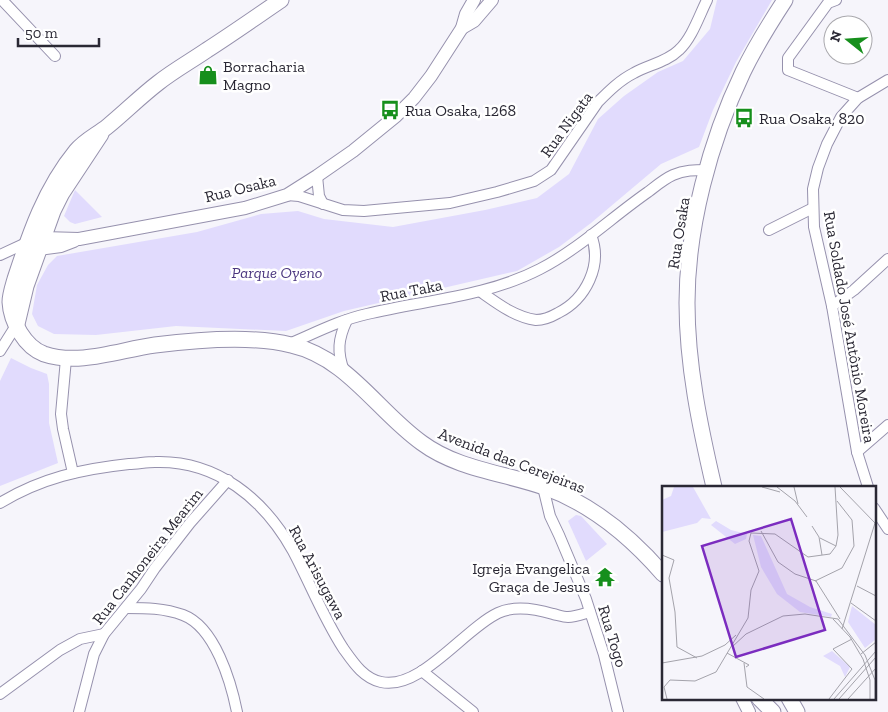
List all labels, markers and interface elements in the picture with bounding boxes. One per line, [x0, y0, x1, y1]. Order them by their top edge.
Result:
scale bar [18, 15, 99, 47]
north arrow [823, 15, 873, 65]
text: 50 m [25, 24, 58, 42]
text: N [826, 28, 846, 44]
place label: Borracharia Magno [223, 57, 305, 94]
shop icon: Borracharia Magno [197, 64, 219, 86]
street label: Rua Nigata [536, 88, 597, 161]
bus stop icon: Rua Osaka, 1268 [379, 99, 401, 121]
place label: Rua Osaka, 1268 [405, 101, 516, 120]
bus stop icon: Rua Osaka, 820 [733, 107, 755, 129]
place label: Rua Osaka, 820 [759, 109, 865, 128]
street label: Rua Osaka [203, 170, 278, 206]
street label: Rua Osaka [663, 195, 694, 270]
street label: Rua Soldado José Antônio Moreira [820, 210, 879, 445]
park label: Parque Oyeno [231, 263, 323, 282]
street label: Rua Taka [378, 275, 444, 306]
street label: Avenida das Cerejeiras [436, 424, 588, 497]
street label: Rua Canhoneira Mearim [88, 484, 207, 628]
inset map [662, 486, 876, 700]
street label: Rua Arisugawa [285, 522, 350, 623]
place label: Igreja Evangelica Graça de Jesus [472, 559, 590, 596]
temple icon: Igreja Evangelica Graça de Jesus [594, 566, 616, 588]
street label: Rua Togo [594, 603, 631, 670]

